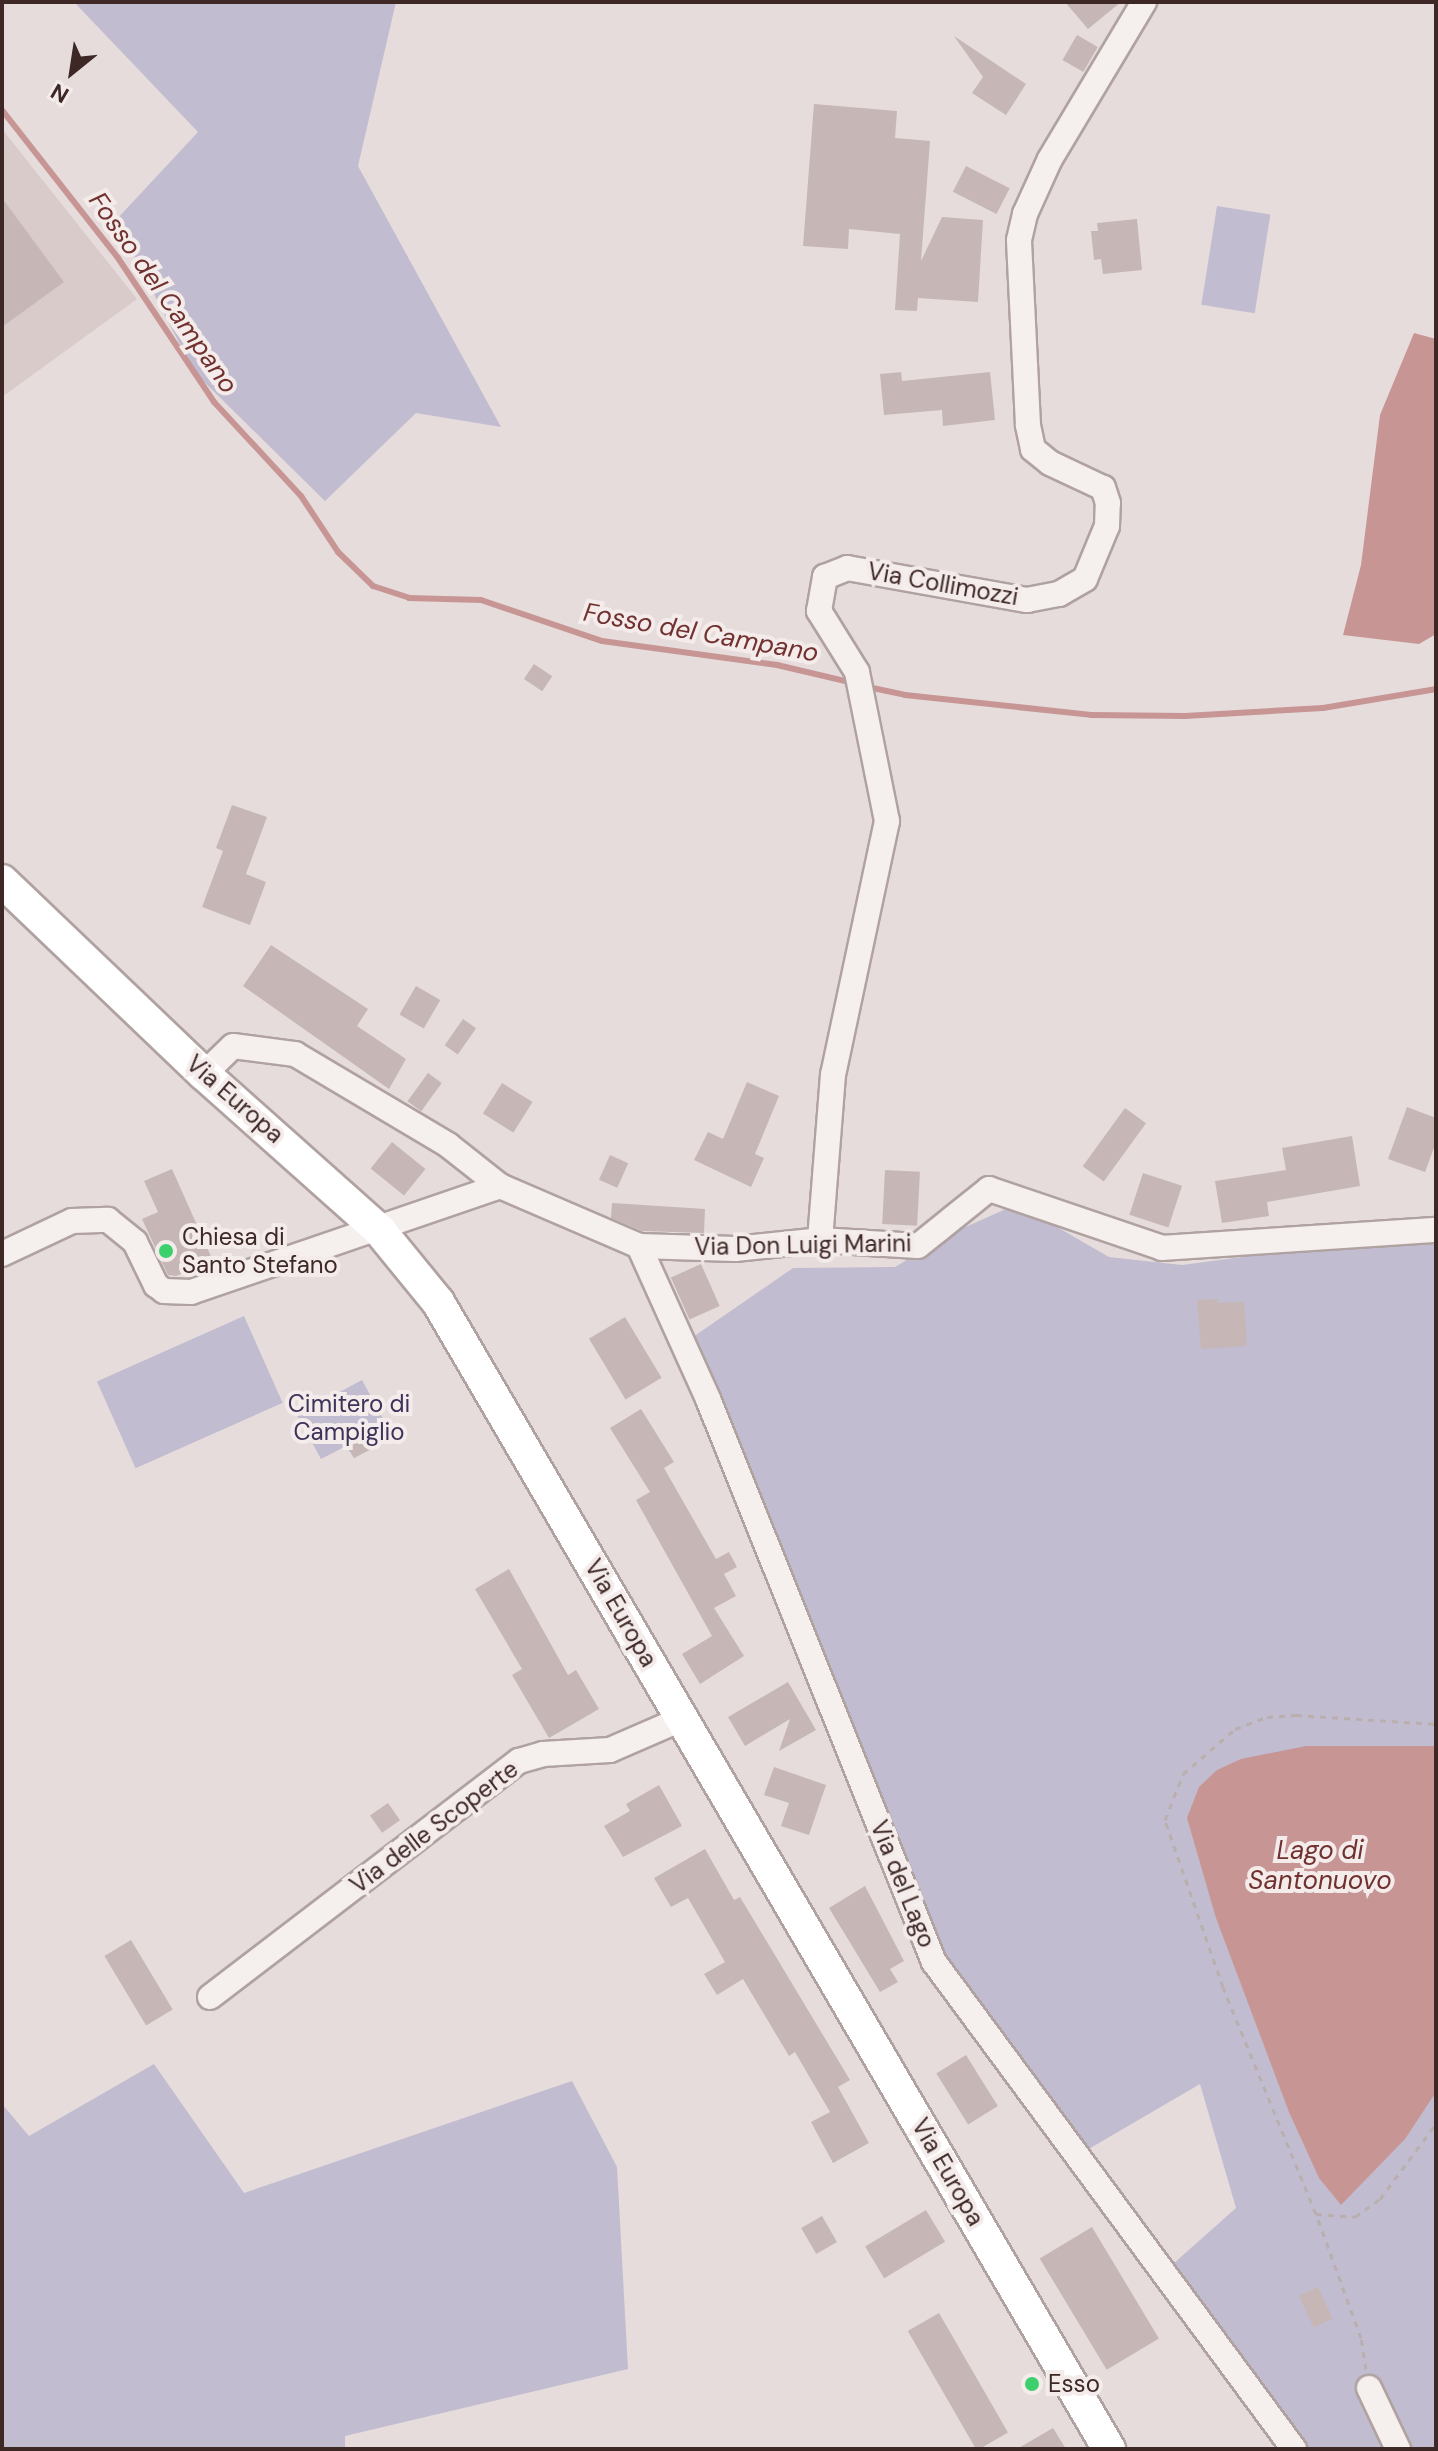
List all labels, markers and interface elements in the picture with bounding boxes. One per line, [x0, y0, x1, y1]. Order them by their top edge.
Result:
north arrow [32, 32, 112, 112]
text: N [46, 77, 74, 110]
water label: Fosso del Campano [82, 187, 244, 399]
street label: Via Collimozzi [865, 557, 1021, 611]
water label: Fosso del Campano [581, 597, 821, 669]
street label: Via Europa [181, 1049, 289, 1149]
place label: Chiesa di Santo Stefano [182, 1223, 338, 1279]
street label: Via Don Luigi Marini [694, 1229, 912, 1261]
marker: Chiesa di Santo Stefano [157, 1242, 175, 1260]
park label: Cimitero di Campiglio [288, 1390, 410, 1446]
street label: Via Europa [579, 1554, 663, 1672]
street label: Via delle Scoperte [344, 1754, 524, 1900]
street label: Via del Lago [864, 1816, 942, 1952]
water label: Lago di Santonuovo [1248, 1835, 1392, 1896]
street label: Via Europa [906, 2113, 990, 2231]
place label: Esso [1048, 2370, 1100, 2398]
marker: Esso [1023, 2375, 1041, 2393]

